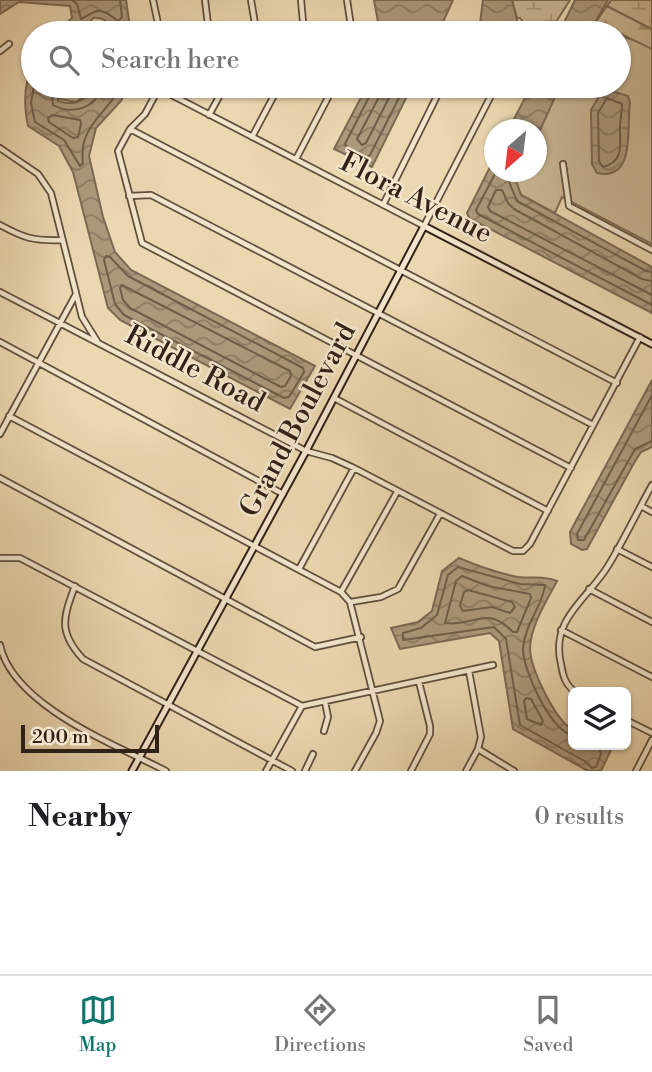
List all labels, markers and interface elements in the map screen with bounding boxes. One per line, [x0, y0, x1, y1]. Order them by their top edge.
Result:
search box [21, 21, 631, 98]
icon: search [45, 41, 83, 79]
text: Search here [101, 44, 240, 76]
north arrow [484, 119, 547, 182]
street label: Flora Avenue [334, 145, 498, 251]
street label: Grand Boulevard [232, 317, 364, 523]
street label: Riddle Road [119, 318, 271, 421]
map controls [568, 687, 631, 750]
button: layers [568, 687, 631, 750]
scale bar [21, 722, 159, 754]
text: 200 m [32, 725, 89, 749]
text: Nearby [28, 798, 132, 836]
text: 0 results [534, 803, 624, 831]
tab: Map [79, 991, 117, 1057]
tab: Directions [274, 991, 366, 1057]
tab: Saved [523, 991, 573, 1057]

